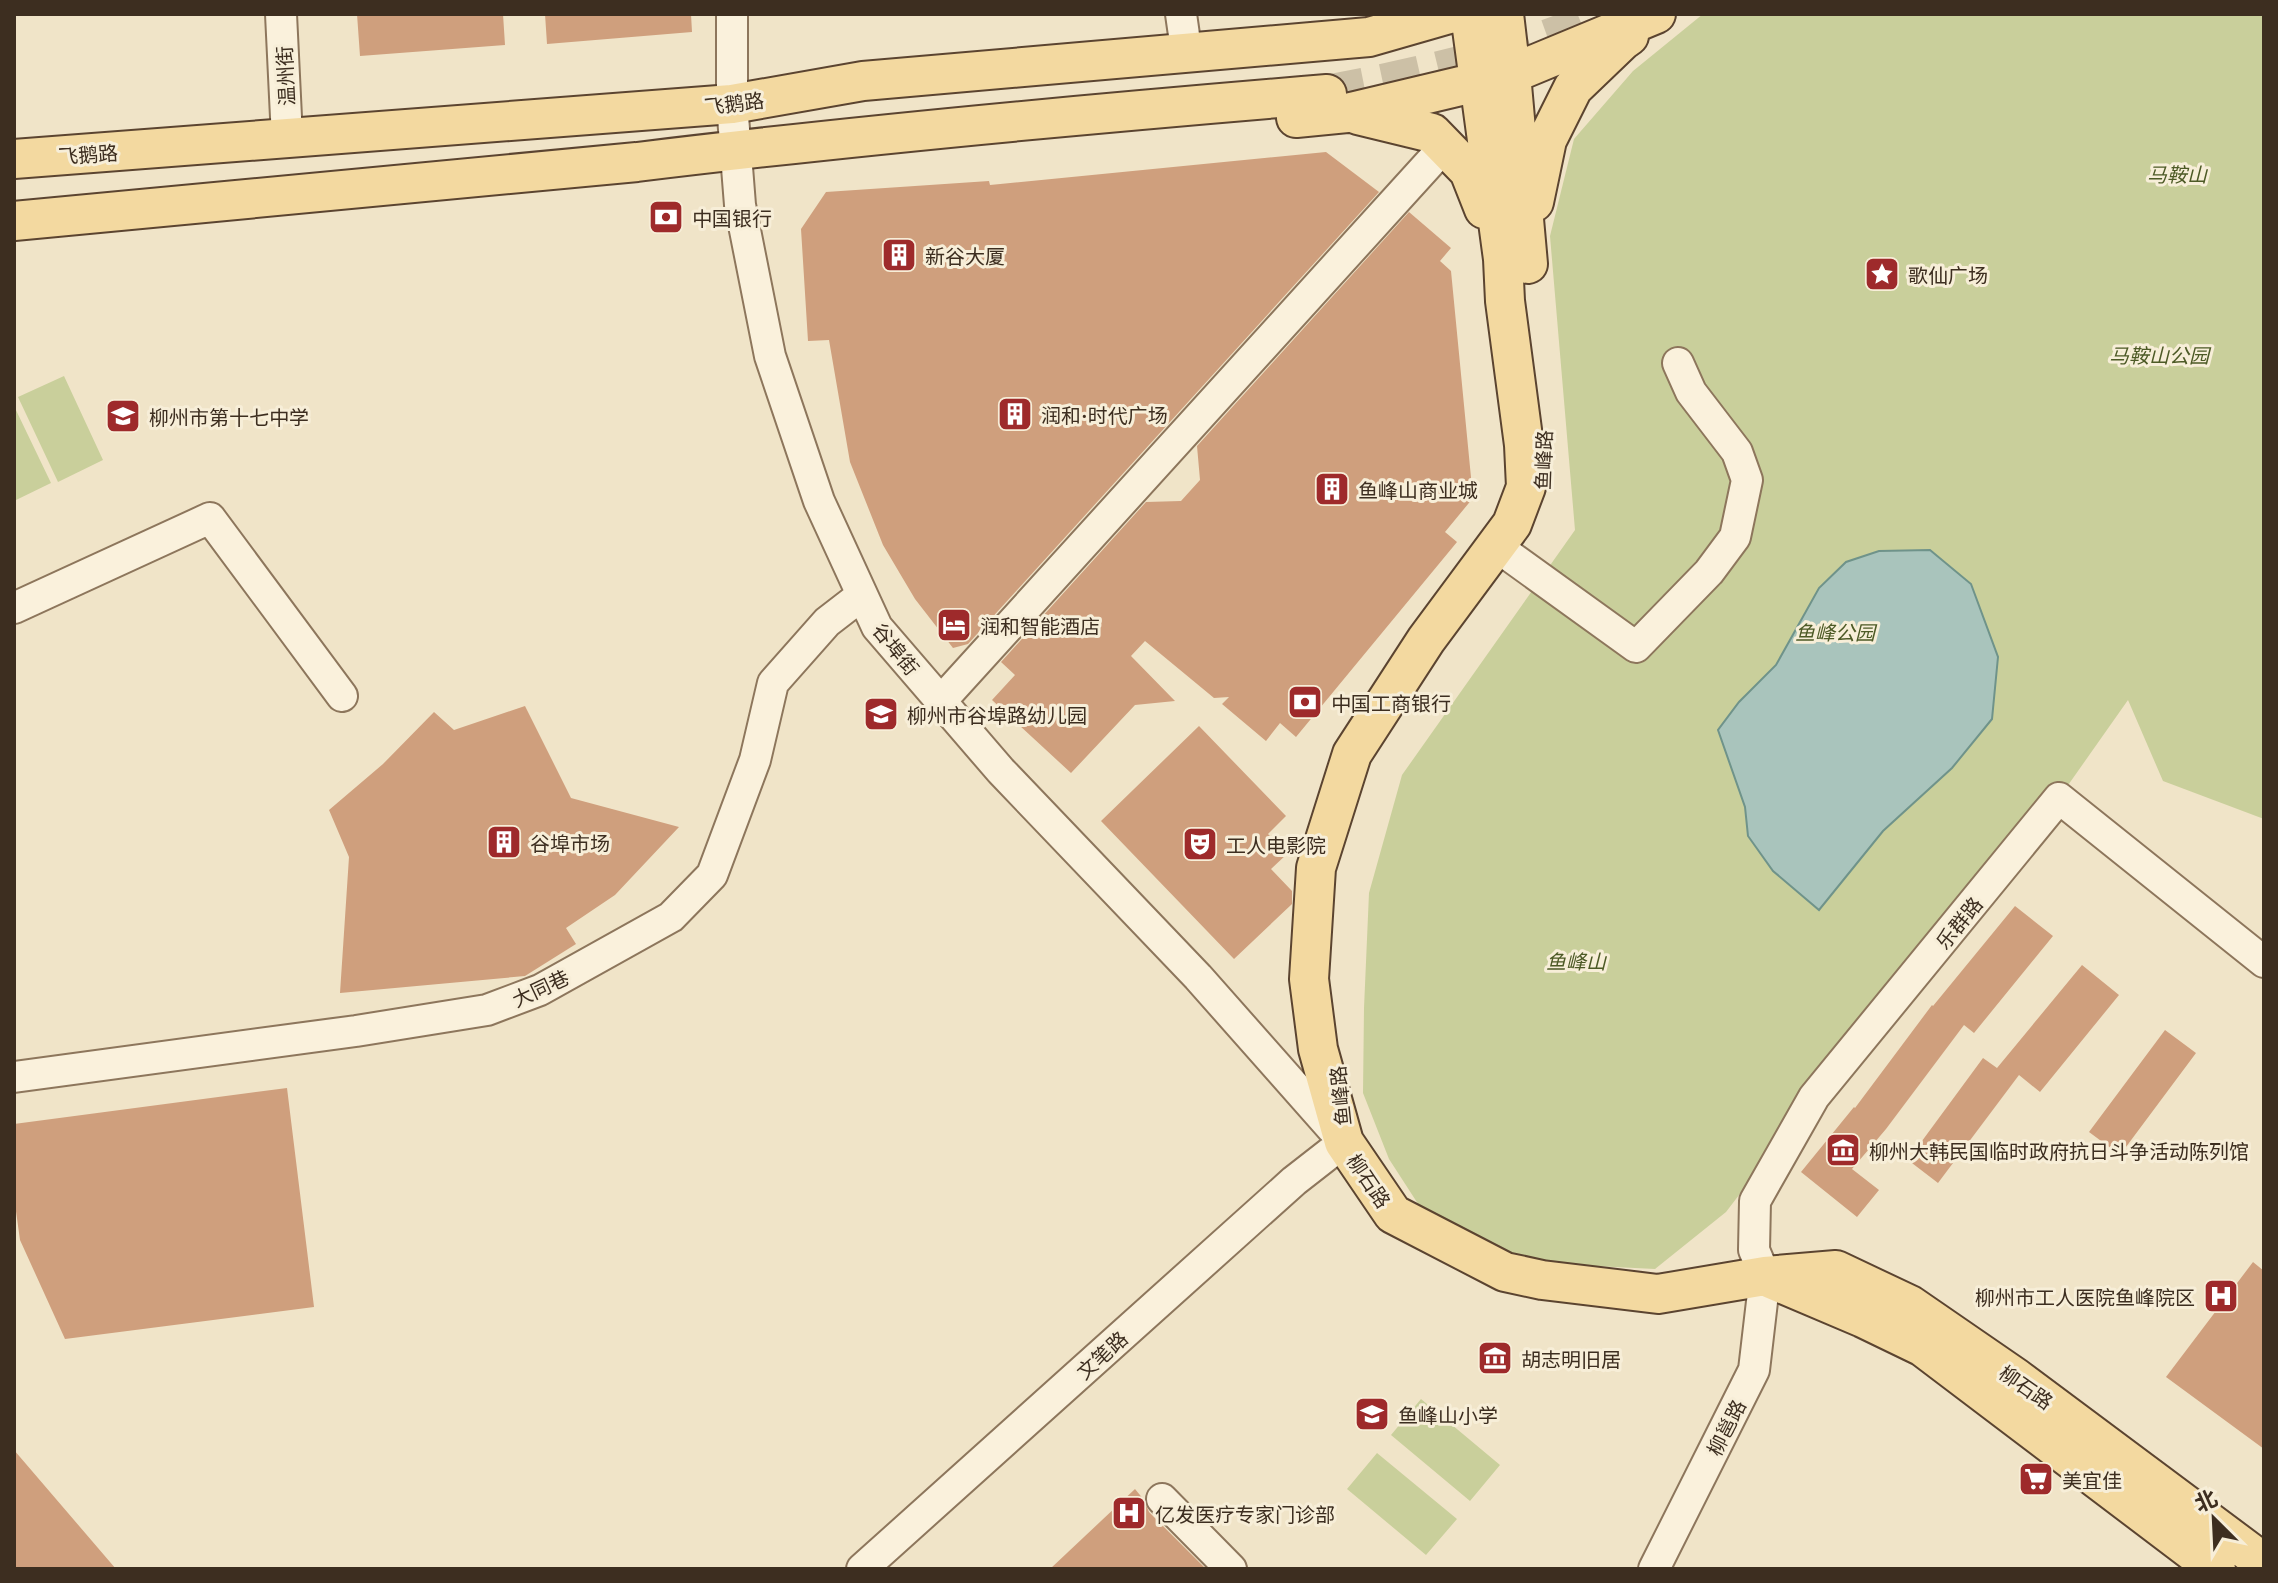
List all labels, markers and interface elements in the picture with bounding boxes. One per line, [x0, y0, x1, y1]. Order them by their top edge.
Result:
street label: 温州街 [267, 45, 301, 107]
street label: 飞鹅路 [702, 83, 766, 121]
street label: 飞鹅路 [57, 136, 119, 170]
park label: 马鞍山 [2147, 158, 2209, 188]
bank icon: 中国银行 [647, 198, 685, 236]
place label: 中国银行 [692, 202, 772, 232]
building icon: 新谷大厦 [880, 236, 918, 274]
place label: 新谷大厦 [925, 240, 1005, 270]
place icon: 歌仙广场 [1863, 255, 1901, 293]
place label: 歌仙广场 [1908, 259, 1988, 289]
park label: 马鞍山公园 [2109, 339, 2212, 369]
building icon: 润和·时代广场 [996, 395, 1034, 433]
school or university icon: 柳州市第十七中学 [104, 397, 142, 435]
place label: 润和·时代广场 [1041, 399, 1168, 429]
place label: 柳州市第十七中学 [149, 401, 309, 431]
street label: 鱼峰路 [1526, 429, 1558, 491]
building icon: 鱼峰山商业城 [1313, 470, 1351, 508]
place label: 鱼峰山商业城 [1358, 474, 1478, 504]
hotel icon: 润和智能酒店 [935, 606, 973, 644]
place label: 润和智能酒店 [980, 610, 1100, 640]
street label: 谷埠街 [866, 615, 928, 681]
park label: 鱼峰公园 [1795, 616, 1878, 646]
bank icon: 中国工商银行 [1286, 683, 1324, 721]
place label: 中国工商银行 [1331, 687, 1451, 717]
school or university icon: 柳州市谷埠路幼儿园 [862, 695, 900, 733]
place label: 柳州市谷埠路幼儿园 [907, 699, 1087, 729]
building icon: 谷埠市场 [485, 823, 523, 861]
theatre icon: 工人电影院 [1181, 825, 1219, 863]
place label: 谷埠市场 [530, 827, 610, 857]
place label: 工人电影院 [1226, 829, 1326, 859]
street label: 乐群路 [1927, 889, 1989, 955]
park label: 鱼峰山 [1546, 945, 1608, 975]
street label: 大同巷 [506, 961, 574, 1013]
street label: 鱼峰路 [1321, 1065, 1357, 1127]
museum icon: 柳州大韩民国临时政府抗日斗争活动陈列馆 [1824, 1131, 1862, 1169]
place label: 柳州大韩民国临时政府抗日斗争活动陈列馆 [1869, 1135, 2249, 1165]
street label: 柳石路 [1341, 1147, 1399, 1213]
hospital icon: 柳州市工人医院鱼峰院区 [2202, 1277, 2240, 1315]
place label: 柳州市工人医院鱼峰院区 [1975, 1281, 2195, 1311]
street label: 文笔路 [1069, 1323, 1133, 1385]
museum icon: 胡志明旧居 [1476, 1339, 1514, 1377]
place label: 胡志明旧居 [1521, 1343, 1621, 1373]
street label: 柳石路 [1994, 1357, 2060, 1415]
street label: 柳邕路 [1698, 1393, 1752, 1461]
school or university icon: 鱼峰山小学 [1353, 1395, 1391, 1433]
place label: 鱼峰山小学 [1398, 1399, 1498, 1429]
supermarket icon: 美宜佳 [2017, 1460, 2055, 1498]
place label: 美宜佳 [2062, 1464, 2122, 1494]
north arrow [2174, 1479, 2254, 1559]
text: 北 [2188, 1480, 2222, 1519]
hospital icon: 亿发医疗专家门诊部 [1110, 1494, 1148, 1532]
place label: 亿发医疗专家门诊部 [1155, 1498, 1335, 1528]

